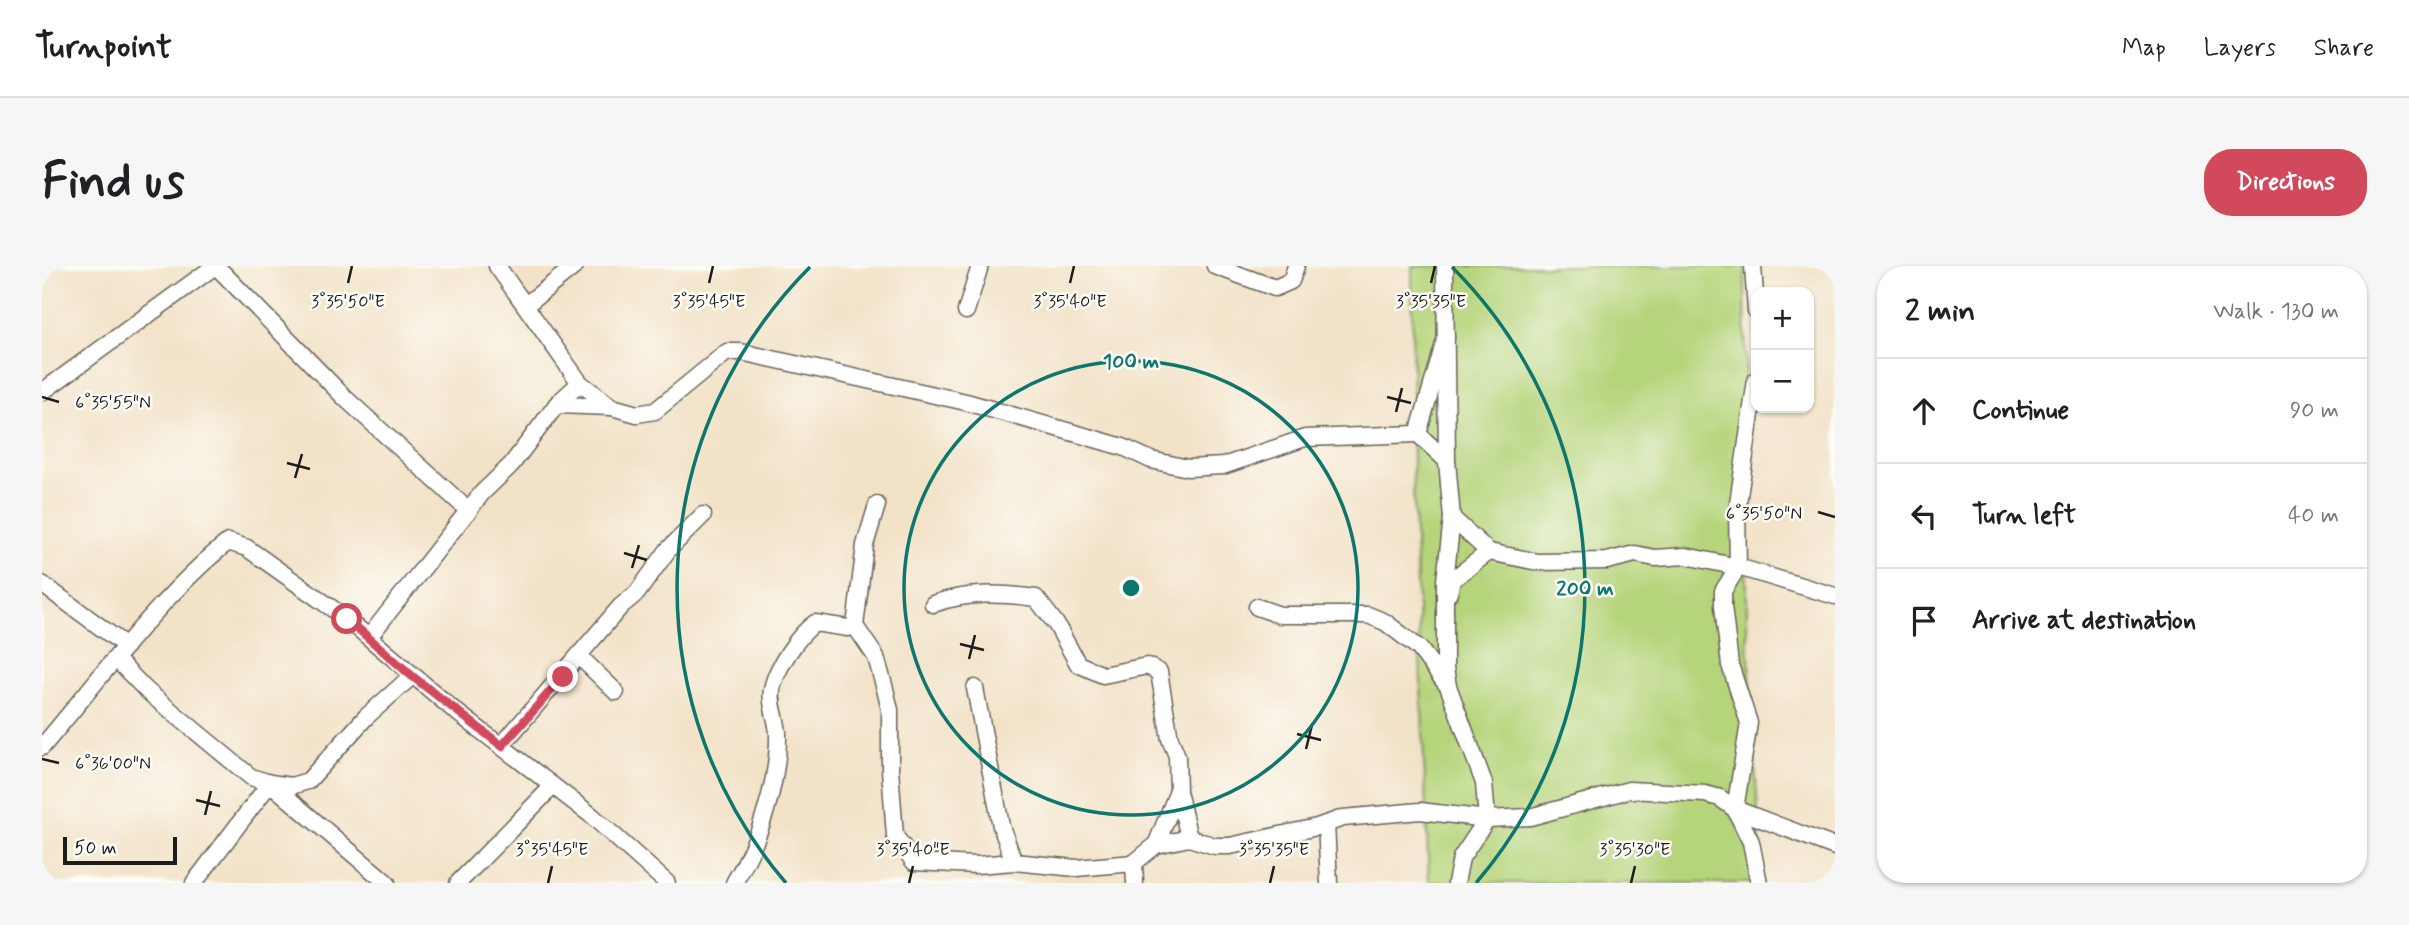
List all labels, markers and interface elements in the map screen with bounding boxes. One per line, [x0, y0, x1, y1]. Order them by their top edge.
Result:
text: Turnpoint [35, 26, 172, 70]
text: Map [2122, 33, 2166, 64]
text: Layers [2204, 33, 2276, 64]
text: Share [2314, 33, 2374, 64]
button: Directions [2204, 149, 2367, 216]
text: Find us [42, 150, 185, 215]
map controls [1751, 287, 1814, 413]
button: + [1751, 287, 1814, 350]
text: 3°35'50"E [311, 290, 385, 314]
text: 3°35'45"E [673, 290, 745, 314]
text: 3°35'40"E [1033, 290, 1107, 314]
text: 3°35'35"E [1396, 290, 1466, 314]
text: 2 min [1905, 292, 1975, 331]
text: Walk · 130 m [2213, 297, 2339, 327]
text: 100 m [1103, 348, 1159, 376]
button: − [1751, 350, 1814, 413]
text: 6°35'55"N [75, 391, 151, 415]
icon: ahead [1905, 392, 1943, 430]
text: Continue [1972, 394, 2069, 428]
text: 90 m [2290, 396, 2339, 426]
icon: left [1905, 497, 1943, 535]
text: Turn left [1972, 499, 2076, 533]
text: 40 m [2288, 501, 2339, 531]
text: 6°35'50"N [1726, 502, 1802, 526]
text: 200 m [1556, 575, 1614, 603]
centre of rings [1119, 576, 1143, 600]
icon: arrive [1905, 602, 1943, 640]
route start [331, 603, 362, 634]
text: Arrive at destination [1972, 604, 2196, 638]
route end [547, 661, 578, 692]
text: 6°36'00"N [75, 752, 151, 776]
scale bar [63, 834, 177, 866]
text: 50 m [74, 836, 117, 861]
text: 3°35'45"E [516, 838, 588, 862]
text: 3°35'40"E [876, 838, 950, 862]
text: 3°35'35"E [1239, 838, 1309, 862]
text: 3°35'30"E [1599, 838, 1671, 862]

